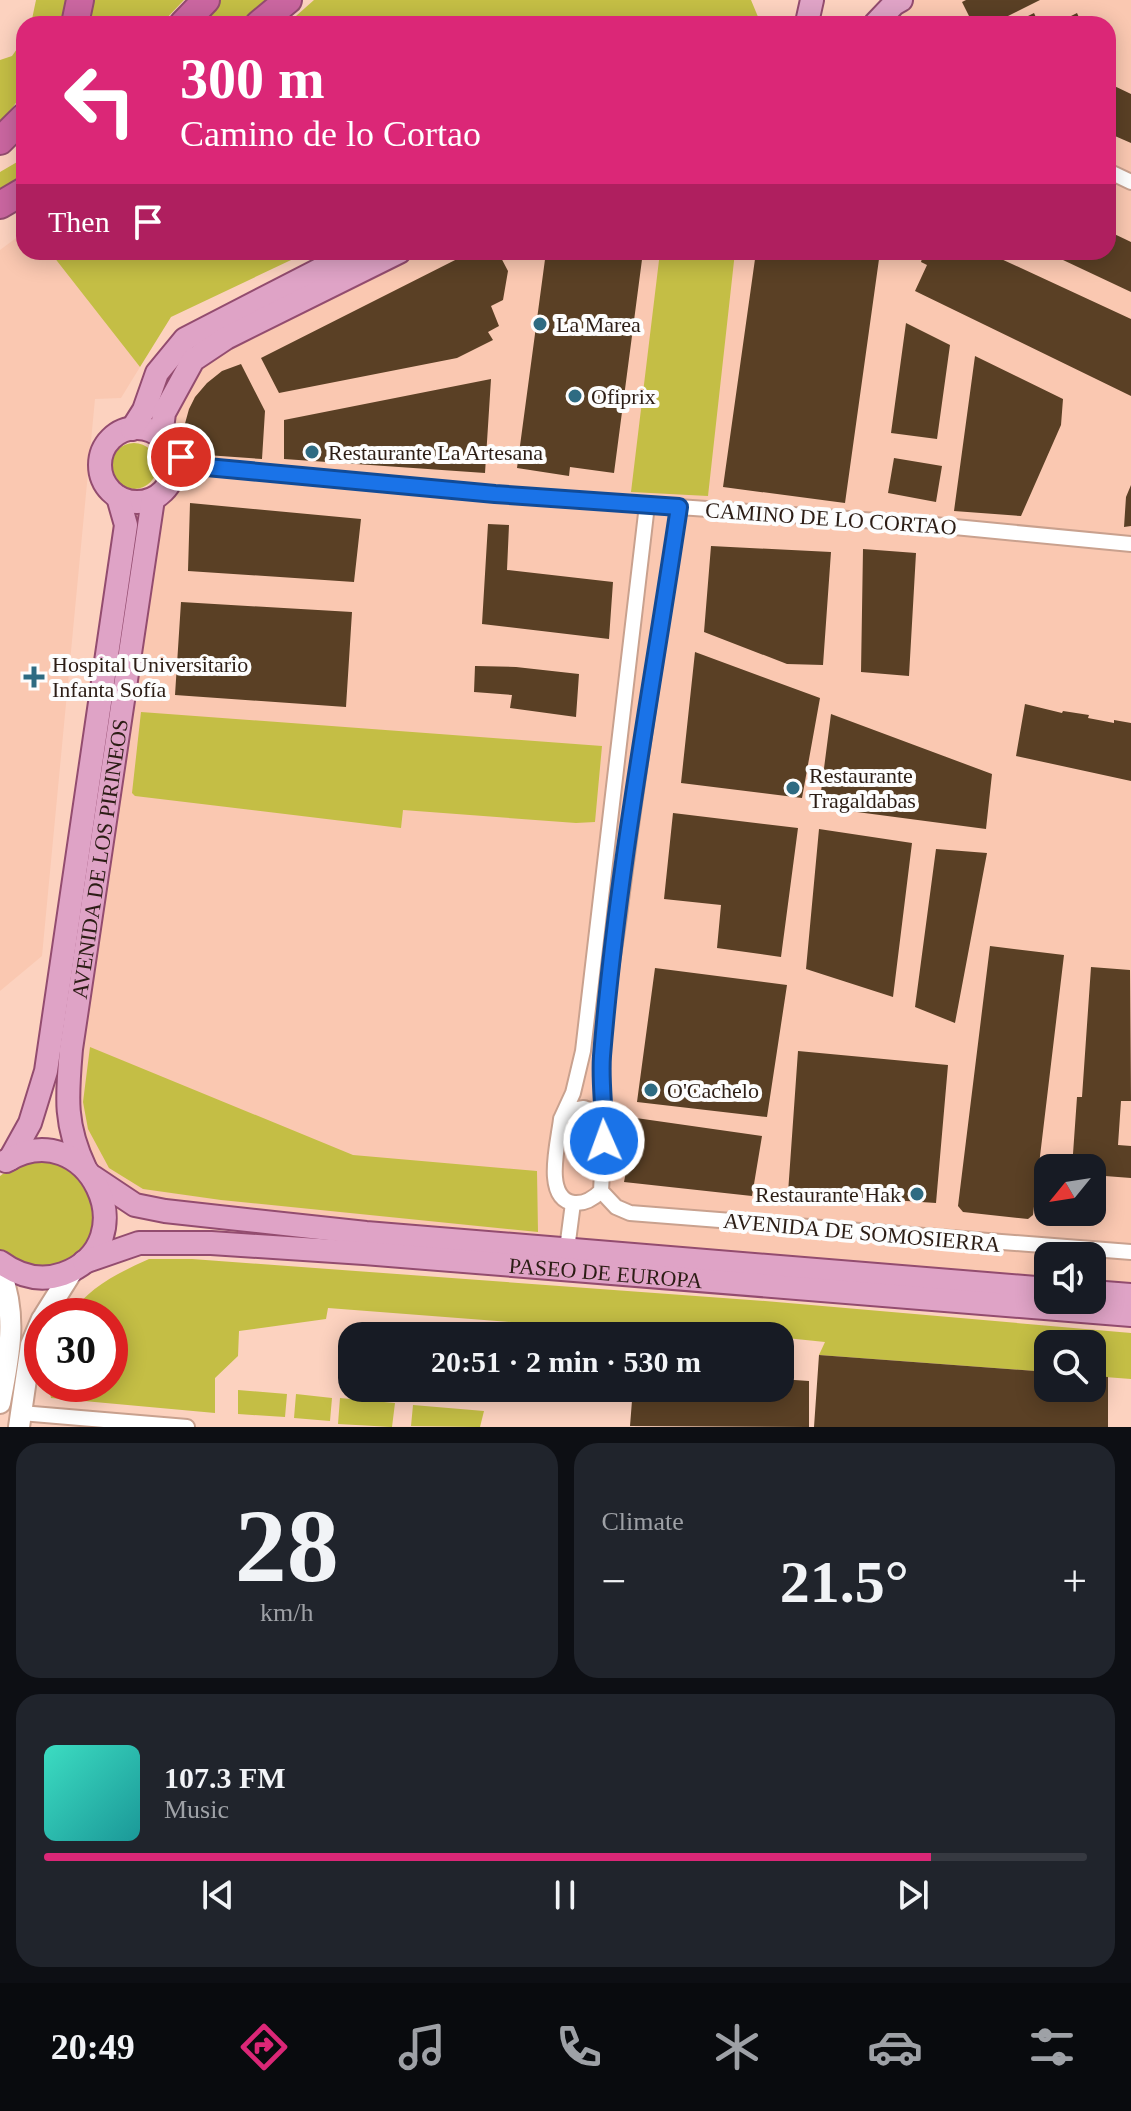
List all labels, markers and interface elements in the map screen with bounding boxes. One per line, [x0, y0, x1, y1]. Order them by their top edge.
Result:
icon: left [48, 48, 152, 152]
text: 300 m [180, 48, 325, 110]
text: Camino de lo Cortao [180, 114, 481, 154]
icon: arrive [126, 200, 170, 244]
text: Then [48, 205, 110, 238]
place label: La Marea [556, 312, 641, 337]
marker: La Marea [531, 315, 549, 333]
place label: Ofiprix [591, 384, 656, 409]
marker: Ofiprix [566, 387, 584, 405]
pin [147, 423, 215, 491]
icon: arrive [159, 435, 203, 479]
place label: Restaurante La Artesana [328, 440, 543, 465]
marker: Restaurante La Artesana [303, 443, 321, 461]
street label: CAMINO DE LO CORTAO [705, 497, 957, 540]
place label: Hospital Universitario Infanta Sofía [52, 652, 248, 702]
marker: Hospital Universitario Infanta Sofía [23, 666, 45, 688]
street label: AVENIDA DE LOS PIRINEOS [67, 717, 133, 1001]
place label: Restaurante Tragaldabas [809, 763, 916, 813]
marker: Restaurante Tragaldabas [784, 779, 802, 797]
place label: O'Cachelo [667, 1078, 759, 1103]
marker: O'Cachelo [642, 1081, 660, 1099]
position arrow [562, 1099, 646, 1183]
north arrow [1034, 1154, 1106, 1226]
map controls [1034, 1154, 1106, 1402]
place label: Restaurante Hak [755, 1182, 901, 1207]
marker: Restaurante Hak [908, 1185, 926, 1203]
street label: AVENIDA DE SOMOSIERRA [722, 1208, 1002, 1257]
button: sound [1034, 1242, 1106, 1314]
street label: PASEO DE EUROPA [508, 1253, 703, 1293]
speed limit sign: 30 [24, 1298, 128, 1402]
button: search [1034, 1330, 1106, 1402]
text: 20:51 · 2 min · 530 m [431, 1345, 701, 1378]
text: 28 [235, 1488, 339, 1603]
text: Climate [602, 1507, 684, 1536]
text: 21.5° [780, 1549, 909, 1615]
text: − [602, 1557, 626, 1606]
text: + [1062, 1557, 1087, 1606]
text: km/h [260, 1598, 313, 1627]
text: 107.3 FM [164, 1761, 286, 1794]
text: Music [164, 1795, 229, 1824]
icon: previous [196, 1873, 240, 1917]
icon: pause [543, 1873, 587, 1917]
icon: next [891, 1873, 935, 1917]
icon: directions [236, 2019, 292, 2075]
icon: music [394, 2019, 450, 2075]
icon: phone [551, 2019, 607, 2075]
icon: climate [709, 2019, 765, 2075]
icon: car [867, 2019, 923, 2075]
icon: filters [1024, 2019, 1080, 2075]
text: 20:49 [51, 2027, 135, 2067]

